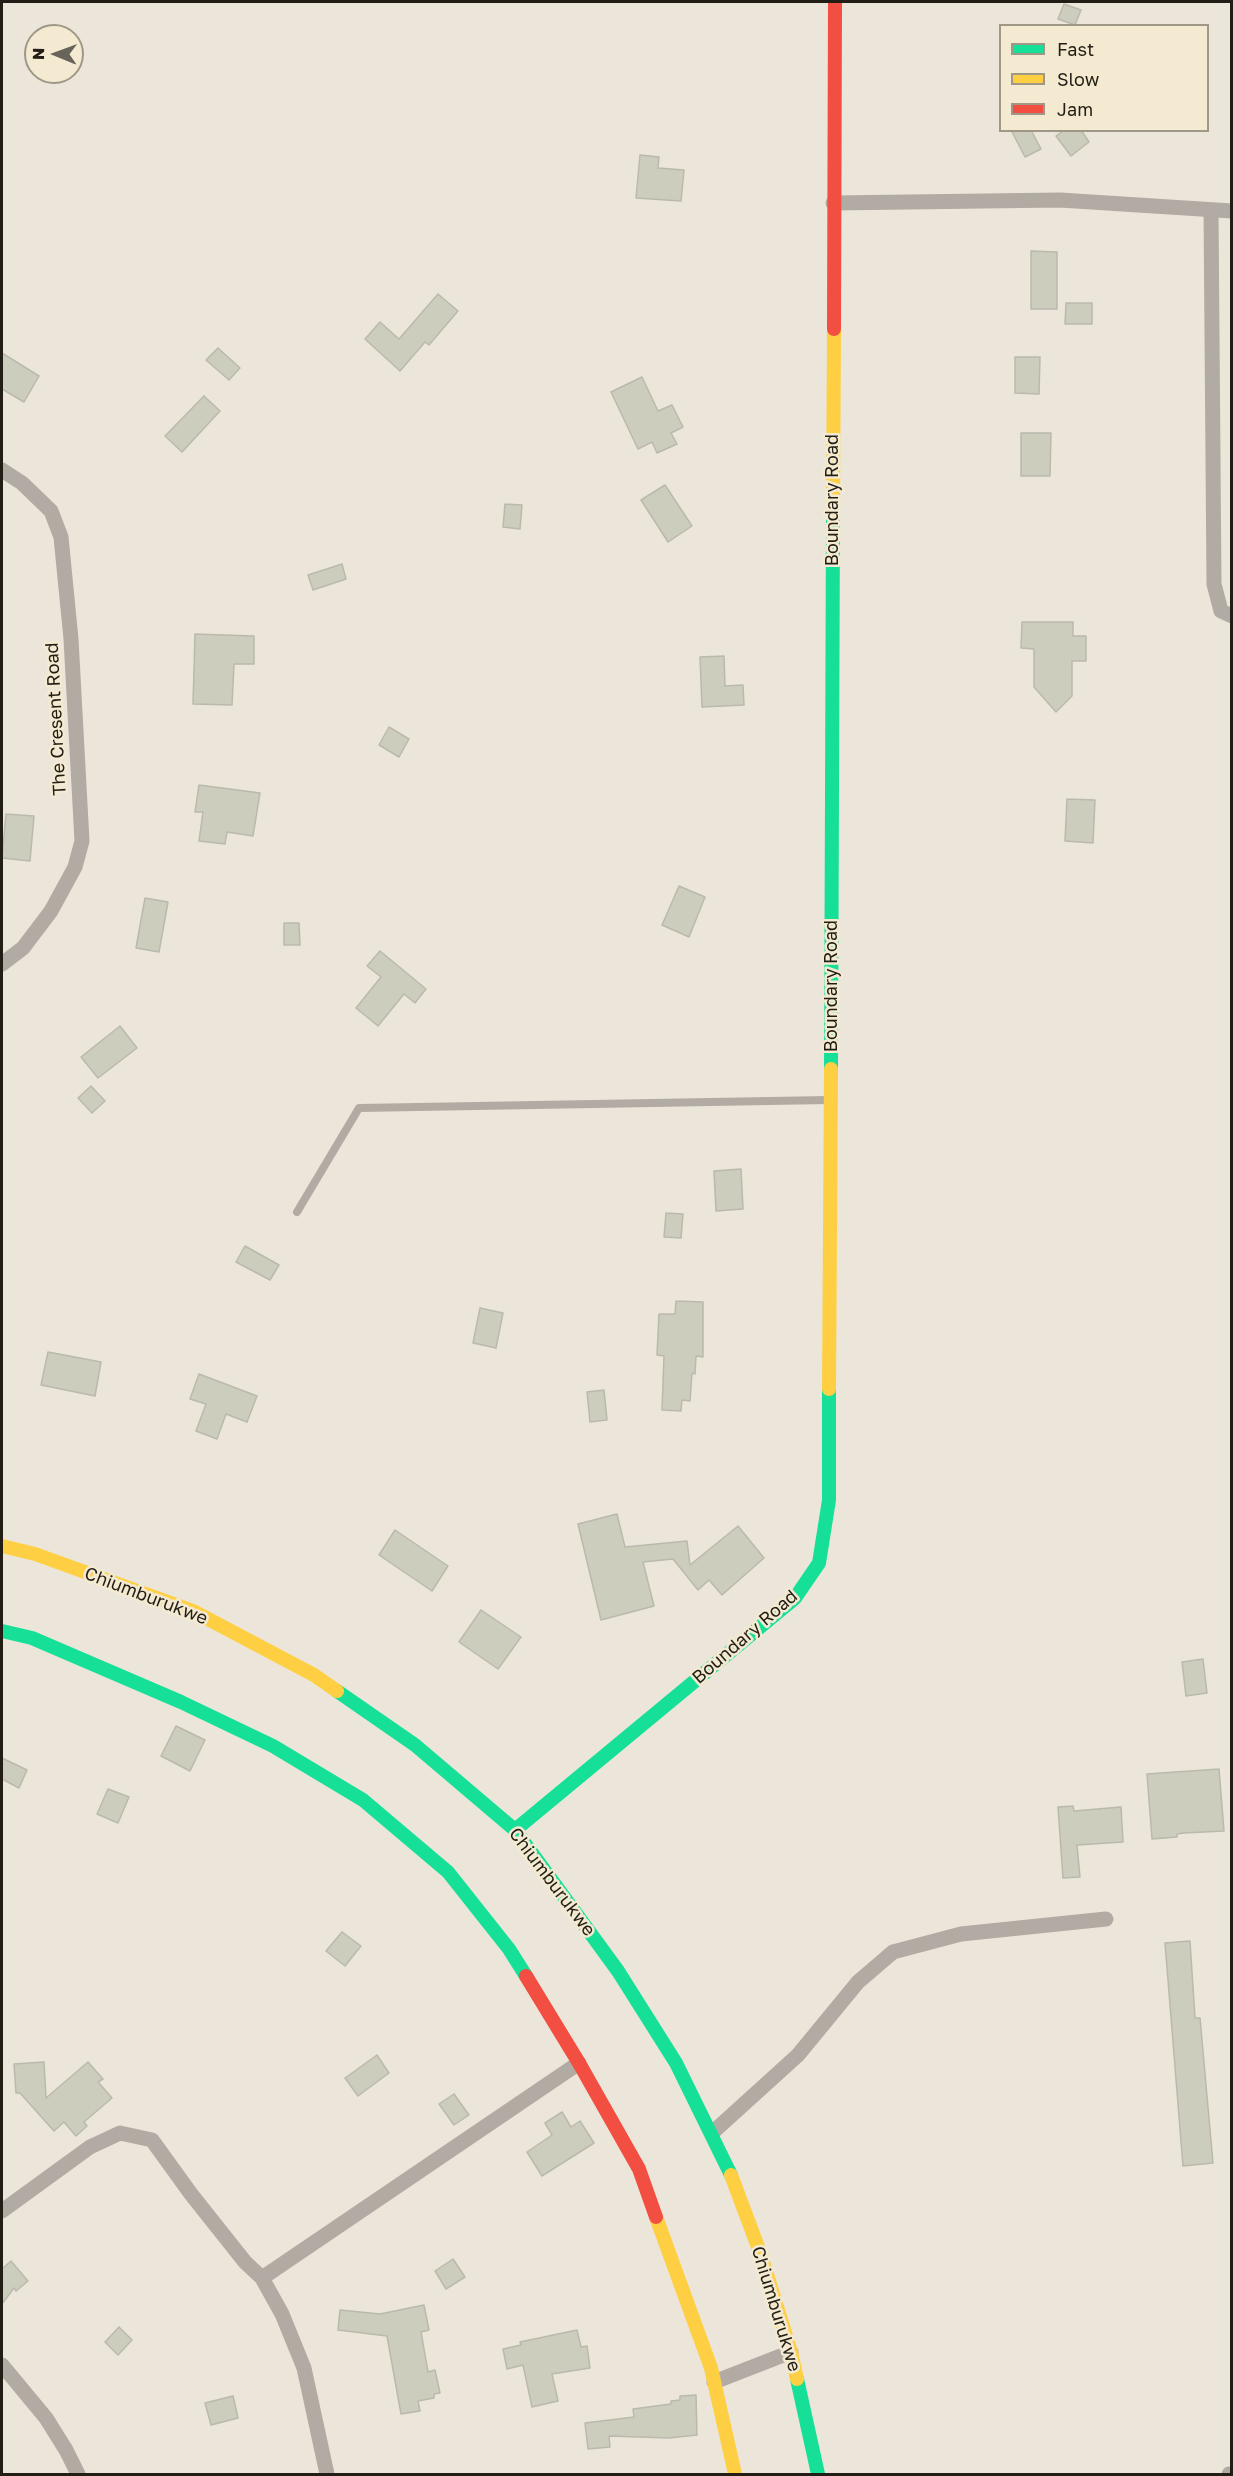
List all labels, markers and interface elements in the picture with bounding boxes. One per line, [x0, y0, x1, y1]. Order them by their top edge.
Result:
north arrow [24, 24, 84, 84]
legend [999, 24, 1209, 132]
text: Fast [1057, 38, 1094, 60]
text: N [28, 47, 48, 60]
text: Slow [1057, 68, 1099, 90]
text: Jam [1057, 98, 1093, 120]
street label: Boundary Road [821, 434, 843, 566]
street label: The Cresent Road [41, 642, 71, 796]
street label: Boundary Road [820, 920, 842, 1052]
street label: Chiumburukwe [81, 1563, 211, 1629]
street label: Boundary Road [688, 1585, 802, 1689]
street label: Chiumburukwe [504, 1824, 600, 1940]
street label: Chiumburukwe [747, 2244, 805, 2374]

